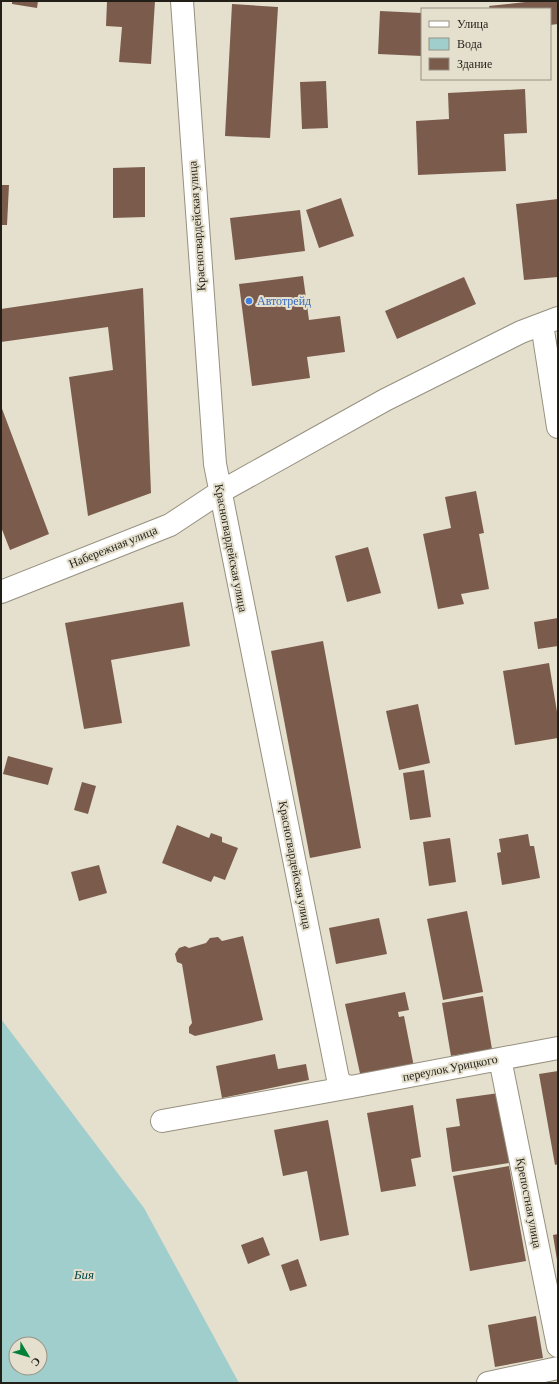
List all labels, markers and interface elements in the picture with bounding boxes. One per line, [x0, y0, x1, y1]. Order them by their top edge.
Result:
legend [421, 8, 551, 80]
text: Улица [457, 17, 489, 31]
text: Вода [457, 37, 483, 51]
text: Здание [457, 57, 492, 71]
street label: Красногвардейская улица [185, 160, 209, 291]
place label: Автотрейд [257, 294, 311, 308]
marker: Автотрейд [244, 296, 254, 306]
street label: Красногвардейская улица [212, 483, 250, 614]
street label: Набережная улица [67, 523, 160, 571]
street label: Красногвардейская улица [276, 800, 314, 931]
street label: переулок Урицкого [401, 1052, 499, 1084]
street label: Крепостная улица [513, 1157, 545, 1250]
water label: Бия [73, 1267, 94, 1282]
north arrow [8, 1336, 48, 1376]
text: С [29, 1355, 43, 1369]

